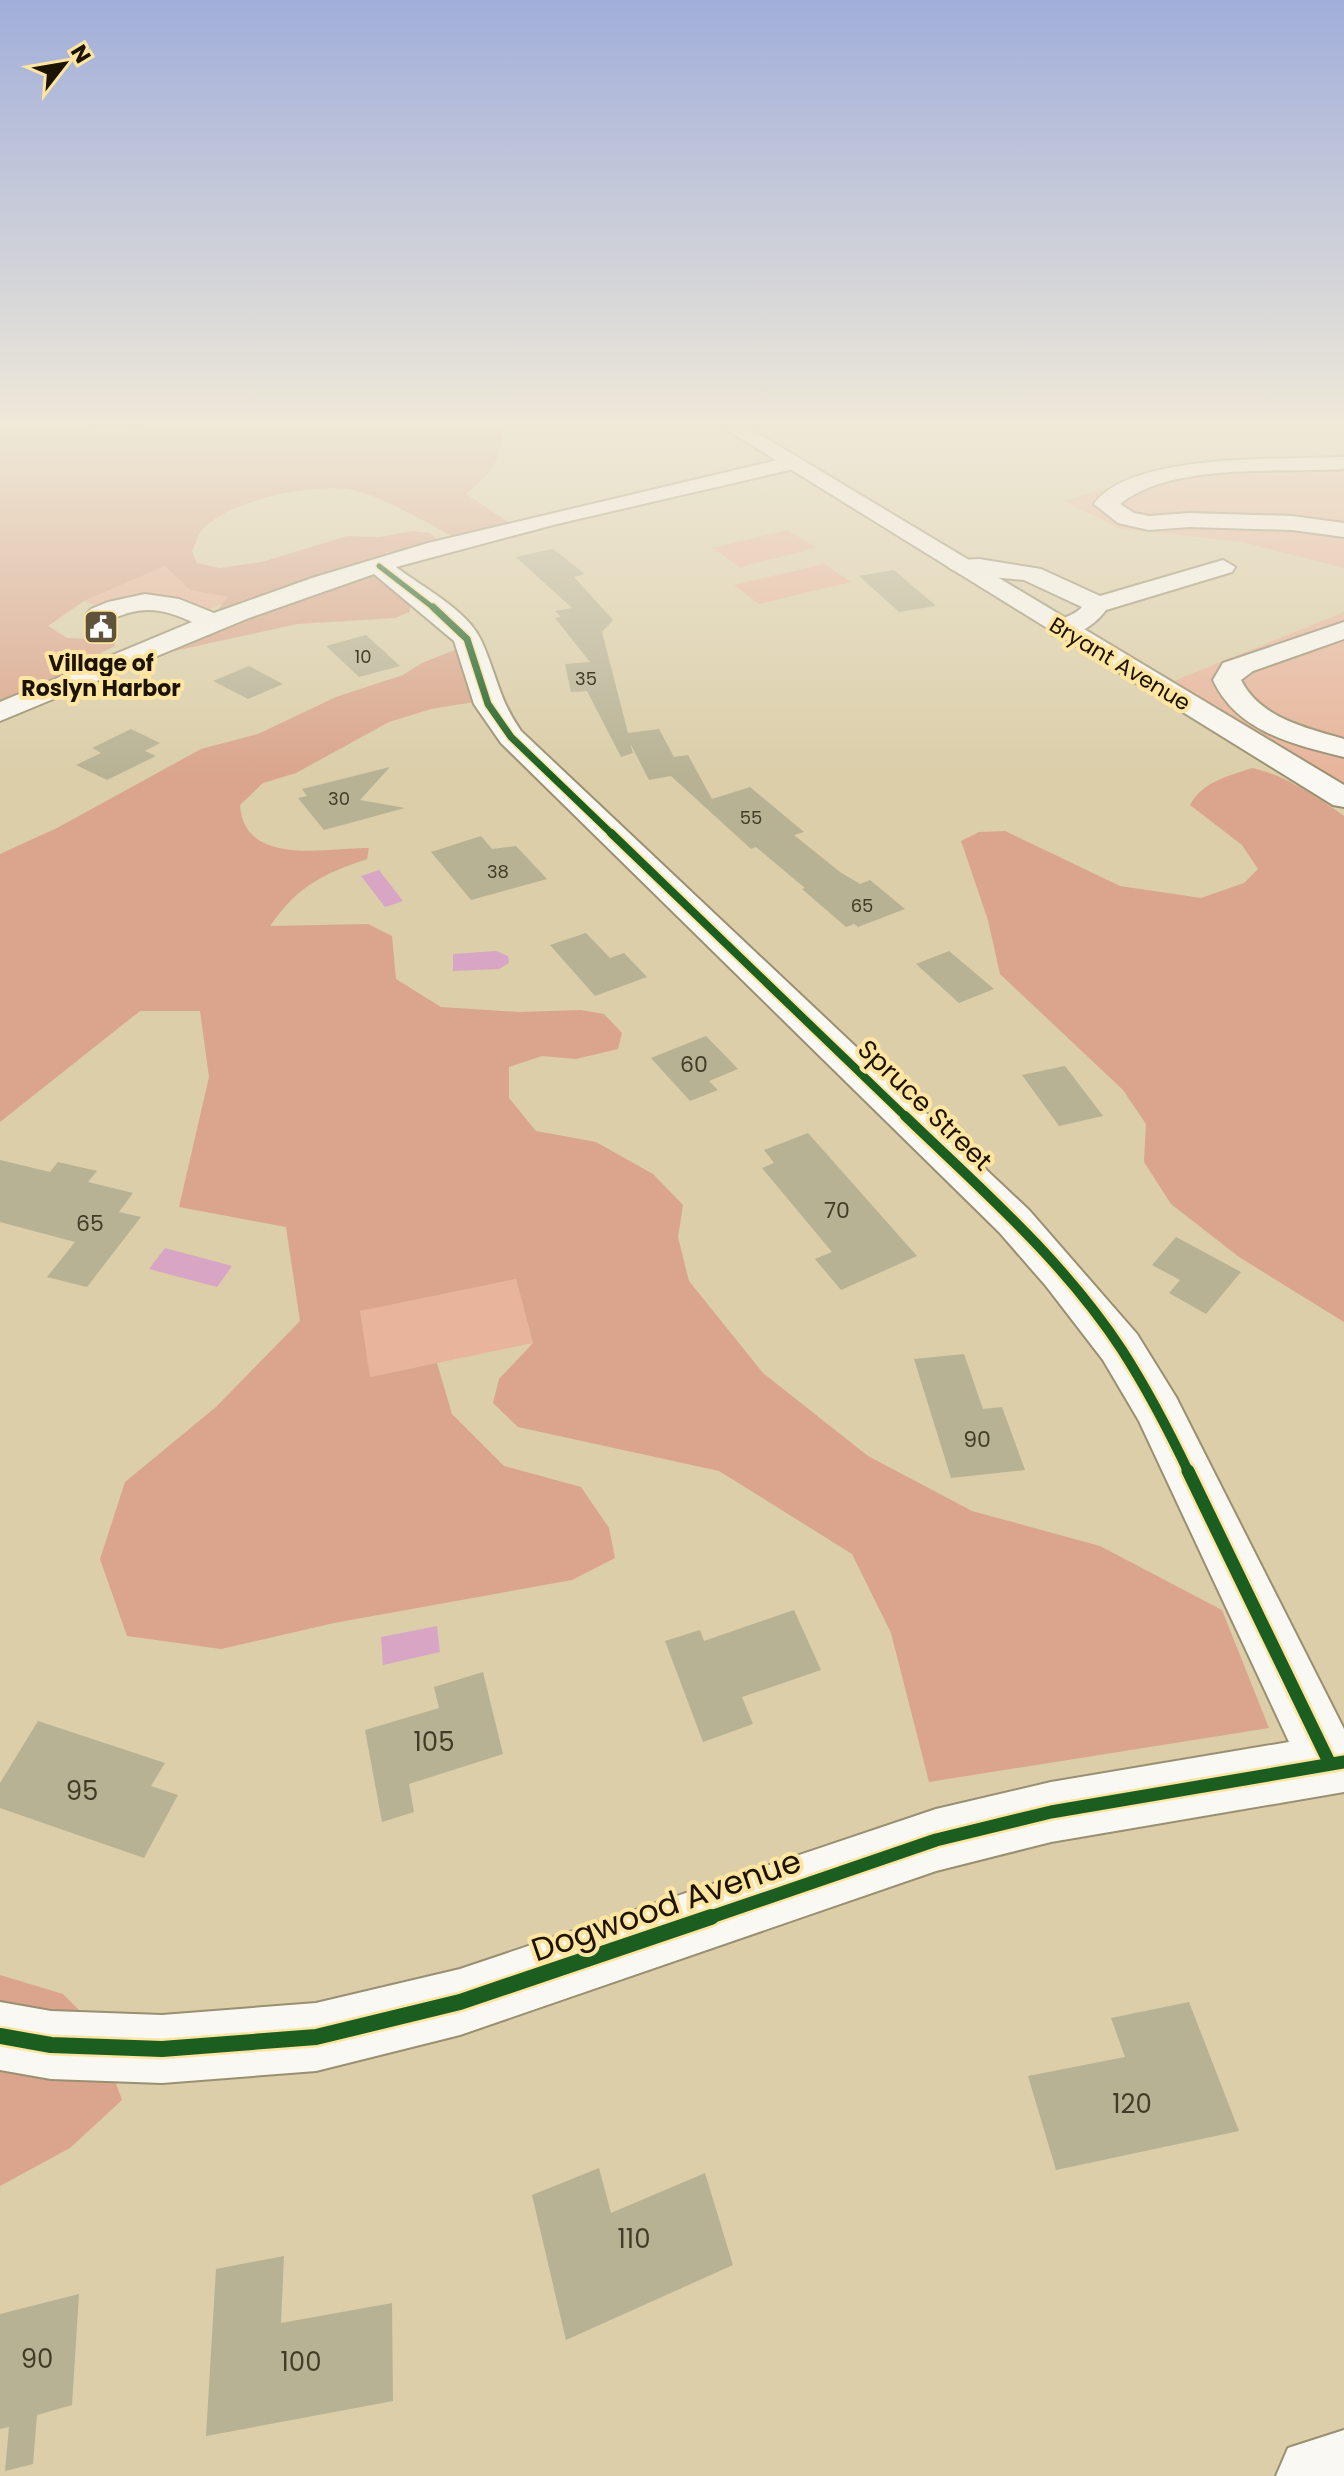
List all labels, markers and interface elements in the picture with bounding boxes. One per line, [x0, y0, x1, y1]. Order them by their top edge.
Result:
north arrow [24, 24, 104, 104]
text: N [63, 39, 98, 69]
public building icon: Village of Roslyn Harbor [82, 608, 120, 646]
street label: Bryant Avenue [1044, 610, 1196, 718]
house number: 10 [354, 644, 372, 669]
place label: Village of Roslyn Harbor [21, 648, 181, 704]
house number: 35 [575, 666, 597, 691]
house number: 30 [328, 786, 350, 811]
house number: 55 [740, 805, 762, 830]
house number: 38 [487, 859, 509, 884]
house number: 65 [851, 893, 873, 918]
street label: Spruce Street [850, 1032, 1000, 1178]
house number: 60 [680, 1049, 708, 1080]
house number: 70 [824, 1195, 850, 1226]
house number: 65 [76, 1208, 104, 1239]
house number: 90 [963, 1424, 991, 1455]
house number: 105 [414, 1724, 454, 1760]
house number: 95 [66, 1773, 98, 1809]
street label: Dogwood Avenue [525, 1838, 807, 1972]
house number: 120 [1112, 2086, 1152, 2122]
house number: 110 [618, 2221, 650, 2257]
house number: 90 [21, 2341, 53, 2377]
house number: 100 [281, 2344, 321, 2380]

